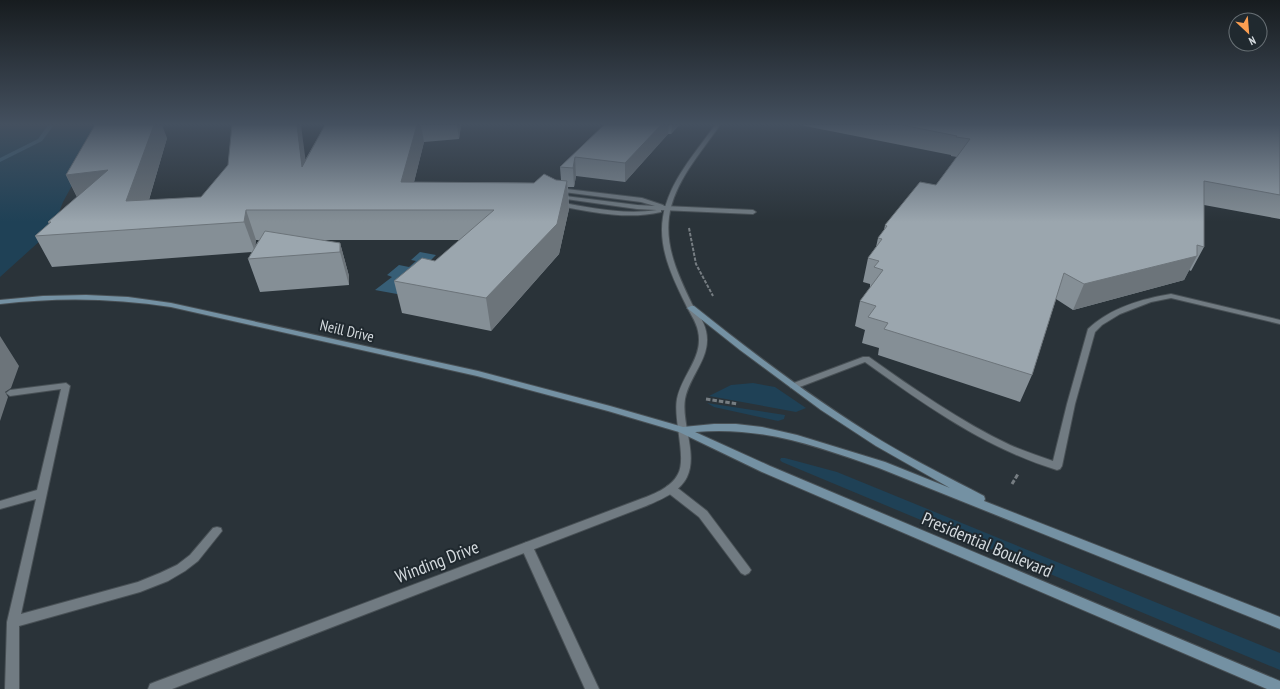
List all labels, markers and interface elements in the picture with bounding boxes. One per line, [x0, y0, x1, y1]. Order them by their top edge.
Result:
north arrow [1228, 12, 1268, 52]
text: N [1247, 33, 1258, 49]
street label: Neill Drive [318, 315, 376, 346]
street label: Presidential Boulevard [919, 507, 1056, 582]
street label: Winding Drive [392, 535, 482, 588]

